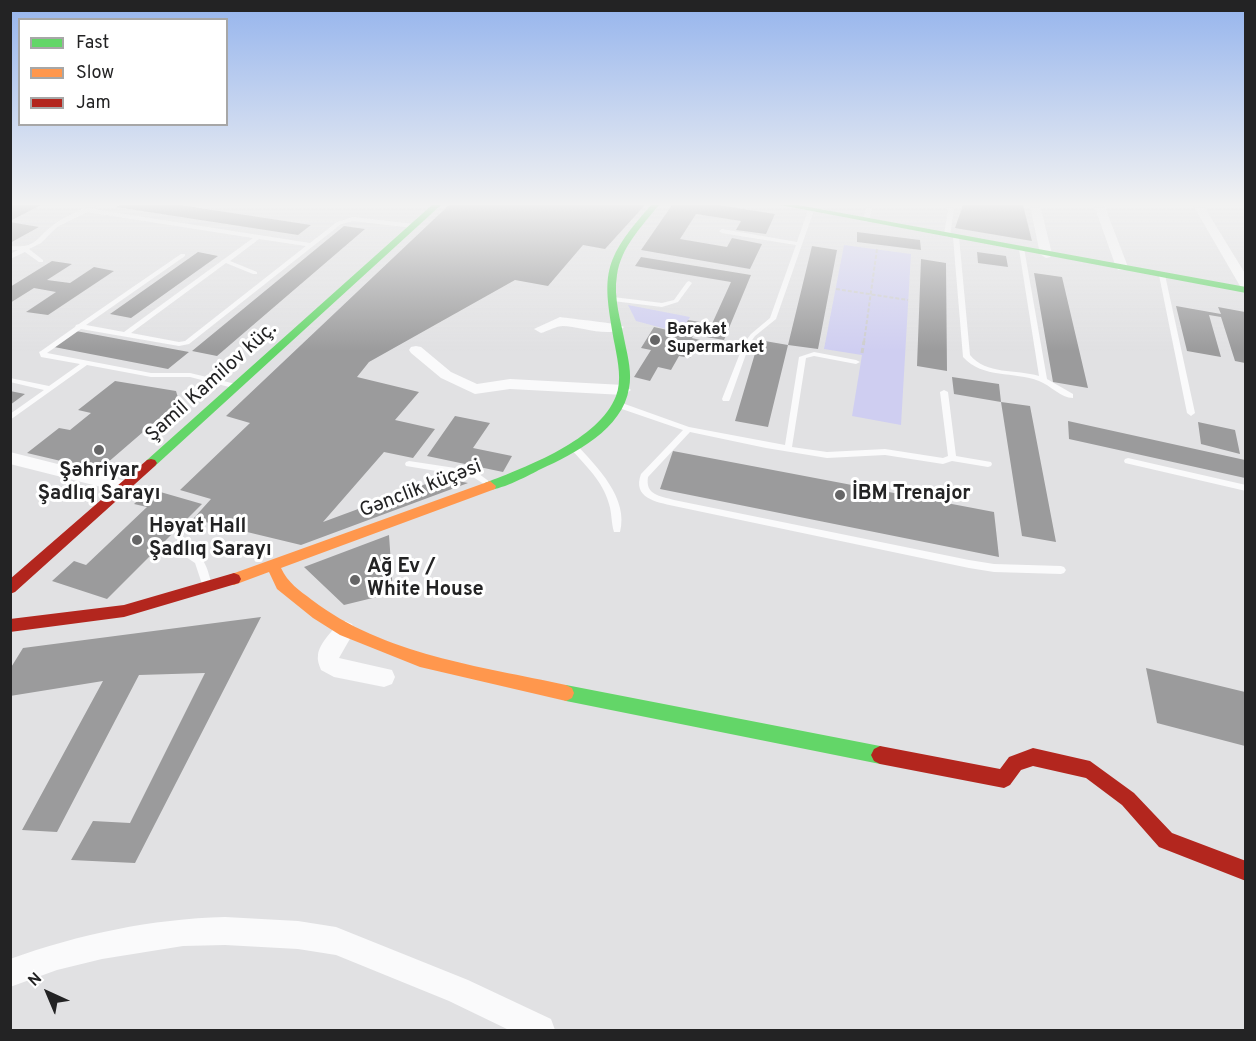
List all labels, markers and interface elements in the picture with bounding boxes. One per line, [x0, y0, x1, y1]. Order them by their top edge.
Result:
legend [18, 18, 228, 126]
text: Fast [76, 32, 109, 55]
text: Slow [76, 62, 114, 85]
text: Jam [76, 92, 111, 115]
street label: Şamil Kamilov küç. [142, 318, 282, 448]
place label: Bərəkət Supermarket [667, 321, 764, 359]
marker: Bərəkət Supermarket [648, 333, 662, 347]
marker: Şəhriyar Şadlıq Sarayı [92, 443, 106, 457]
street label: Gənclik küçəsi [357, 456, 485, 524]
place label: Şəhriyar Şadlıq Sarayı [38, 460, 160, 507]
place label: İBM Trenajor [852, 483, 971, 507]
marker: İBM Trenajor [833, 488, 847, 502]
place label: Həyat Hall Şadlıq Sarayı [149, 516, 272, 563]
marker: Həyat Hall Şadlıq Sarayı [130, 533, 144, 547]
place label: Ağ Ev / White House [367, 556, 484, 603]
marker: Ağ Ev / White House [348, 573, 362, 587]
north arrow [18, 963, 78, 1023]
text: N [24, 969, 47, 991]

